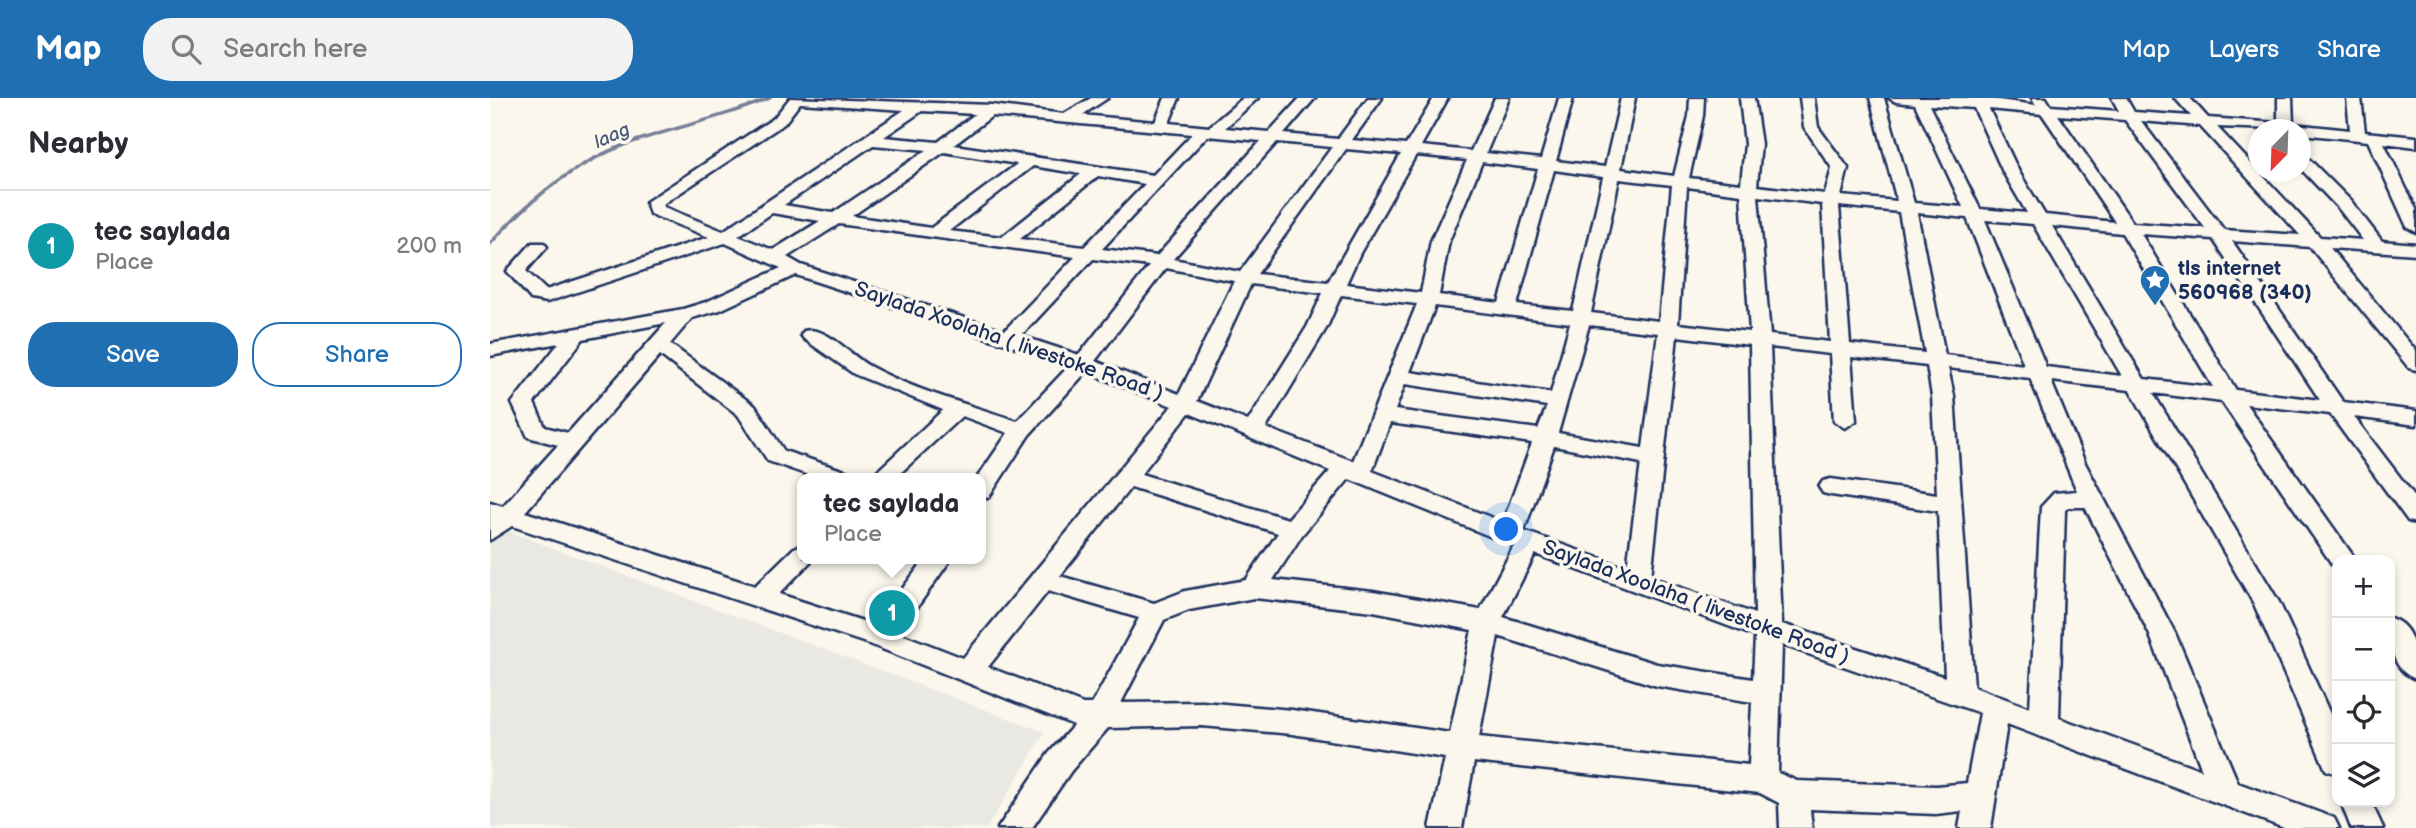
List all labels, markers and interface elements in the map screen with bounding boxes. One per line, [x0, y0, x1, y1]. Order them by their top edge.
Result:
search box [143, 18, 633, 81]
text: Map [35, 29, 101, 69]
icon: search [167, 30, 205, 68]
text: Search here [223, 34, 367, 65]
text: Map [2122, 35, 2170, 64]
text: Layers [2208, 35, 2279, 64]
text: Share [2317, 35, 2381, 64]
water label: laag [591, 118, 634, 154]
north arrow [2248, 119, 2311, 182]
text: Nearby [28, 126, 128, 162]
text: tec saylada [95, 217, 231, 248]
text: 1 [46, 232, 56, 260]
text: 200 m [396, 232, 462, 260]
text: Place [95, 248, 153, 276]
place label: tls internet 560968 (340) [2177, 256, 2312, 305]
place icon: tls internet 560968 (340) [2138, 263, 2172, 307]
street label: Saylada Xoolaha ( livestoke Road ) [851, 276, 1167, 406]
button: Save [28, 322, 238, 387]
button: Share [252, 322, 462, 387]
popup [797, 473, 986, 564]
text: tec saylada [824, 489, 959, 520]
your location [1489, 512, 1523, 546]
text: Place [824, 520, 882, 548]
street label: Saylada Xoolaha ( livestoke Road ) [1539, 535, 1853, 669]
map controls [2332, 555, 2395, 807]
button: + [2332, 555, 2395, 618]
pin: 1 [869, 587, 915, 639]
button: − [2332, 618, 2395, 681]
button: locate [2332, 681, 2395, 744]
button: layers [2332, 744, 2395, 807]

